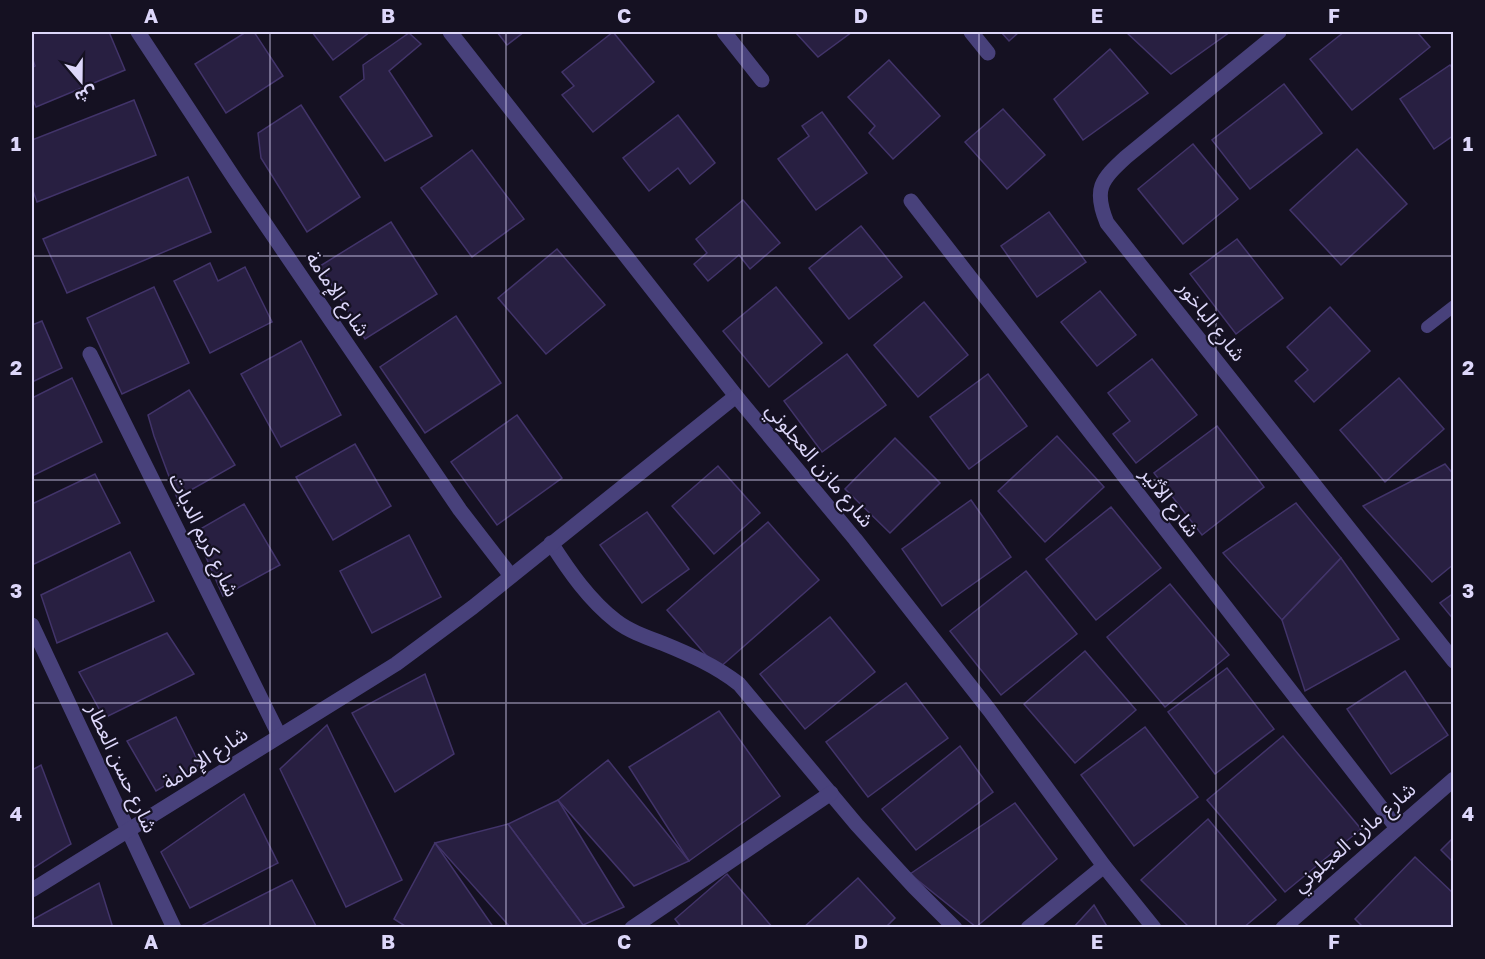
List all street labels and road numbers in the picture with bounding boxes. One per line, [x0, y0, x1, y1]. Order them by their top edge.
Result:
street label: شارع الإمامة [298, 247, 376, 343]
street label: شارع الباخور [1170, 275, 1252, 368]
street label: شارع مازن العجلوني [758, 397, 880, 534]
street label: شارع الأثير [1132, 461, 1205, 543]
street label: شارع كريم الديات [161, 469, 245, 602]
street label: شارع حسن العطار [78, 698, 163, 838]
street label: شارع الإمامة [157, 721, 254, 797]
street label: شارع مازن العجلوني [1287, 776, 1423, 900]

